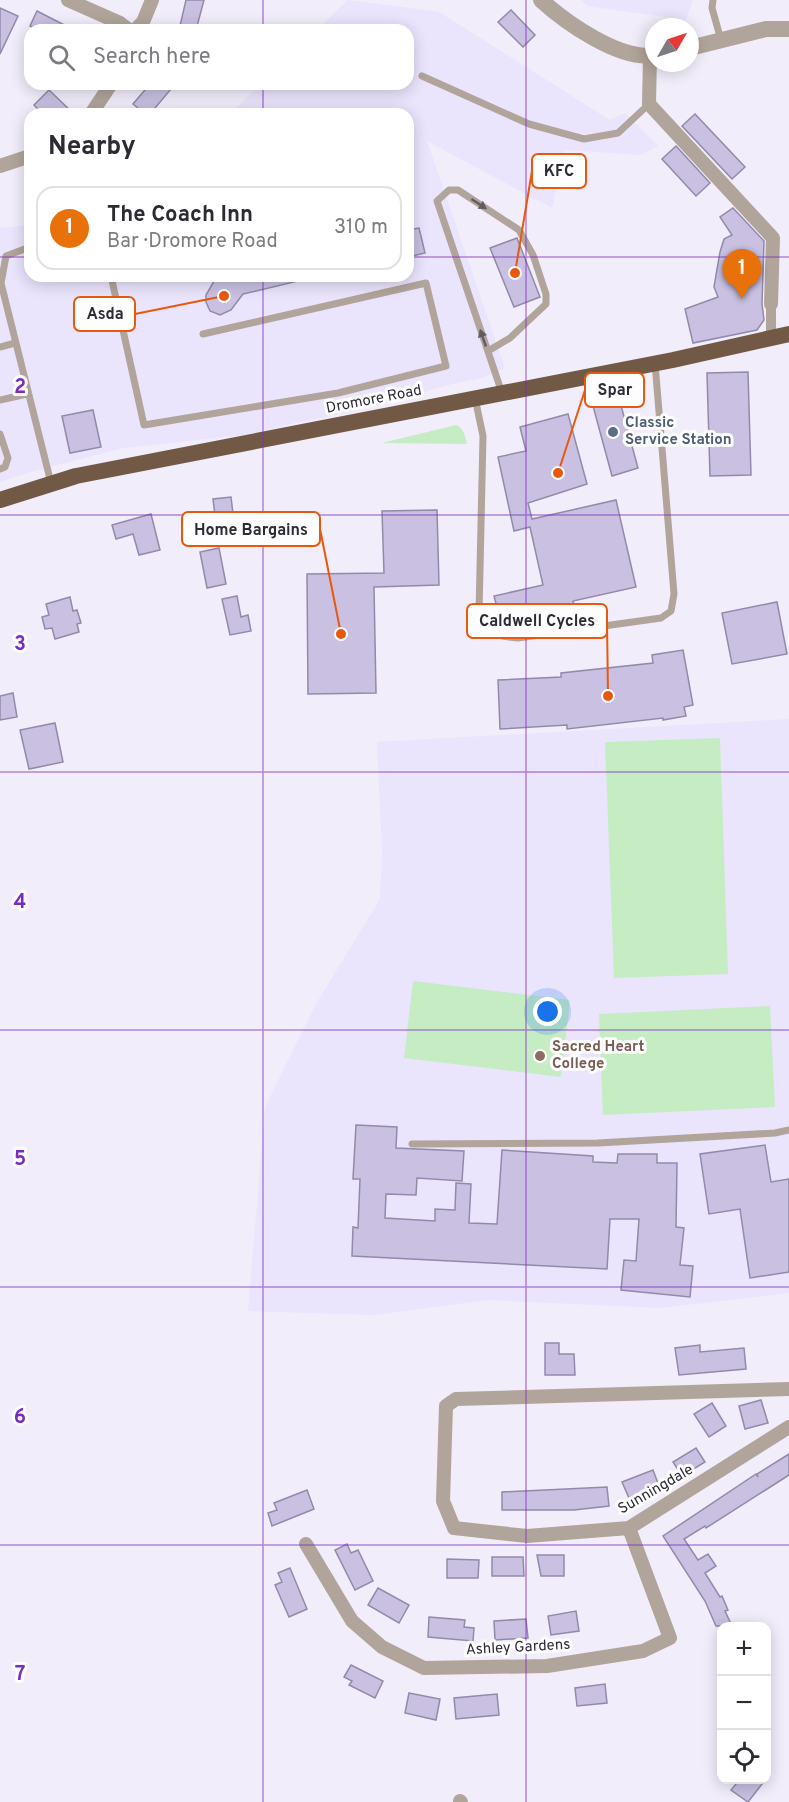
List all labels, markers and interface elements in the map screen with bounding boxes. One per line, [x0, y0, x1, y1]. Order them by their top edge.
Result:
north arrow [645, 18, 699, 72]
search box [24, 24, 414, 90]
icon: search [45, 41, 78, 74]
text: Search here [93, 44, 211, 71]
text: Nearby [48, 131, 136, 164]
callout: KFC [532, 154, 586, 188]
text: KFC [544, 162, 574, 182]
one-way arrow [471, 198, 487, 210]
text: The Coach Inn [107, 202, 253, 229]
text: 1 [66, 215, 74, 241]
text: 310 m [334, 215, 388, 241]
text: Bar · Dromore Road [107, 229, 278, 255]
pin: 1 [722, 250, 762, 299]
callout: Asda [74, 297, 135, 331]
text: Asda [86, 305, 124, 325]
one-way arrow [478, 329, 488, 347]
callout: Spar [585, 373, 644, 407]
text: 2 [14, 375, 26, 401]
street label: Dromore Road [325, 381, 423, 419]
text: Spar [598, 381, 633, 401]
place label: Classic Service Station [625, 414, 732, 450]
marker: Classic Service Station [606, 425, 620, 439]
callout: Home Bargains [182, 512, 320, 546]
text: Home Bargains [194, 521, 308, 541]
callout: Caldwell Cycles [467, 604, 607, 638]
text: Caldwell Cycles [479, 612, 595, 632]
text: 3 [14, 632, 26, 658]
text: 4 [14, 890, 26, 916]
your location [533, 997, 562, 1026]
place label: Sacred Heart College [552, 1038, 644, 1074]
marker: Sacred Heart College [533, 1049, 547, 1063]
text: 5 [14, 1147, 26, 1173]
text: 6 [14, 1405, 26, 1431]
street label: Sunningdale [615, 1461, 697, 1519]
map controls [717, 1622, 771, 1784]
button: + [717, 1622, 771, 1676]
street label: Ashley Gardens [465, 1636, 571, 1660]
text: 7 [15, 1662, 25, 1688]
button: − [717, 1676, 771, 1730]
button: locate [717, 1730, 771, 1784]

